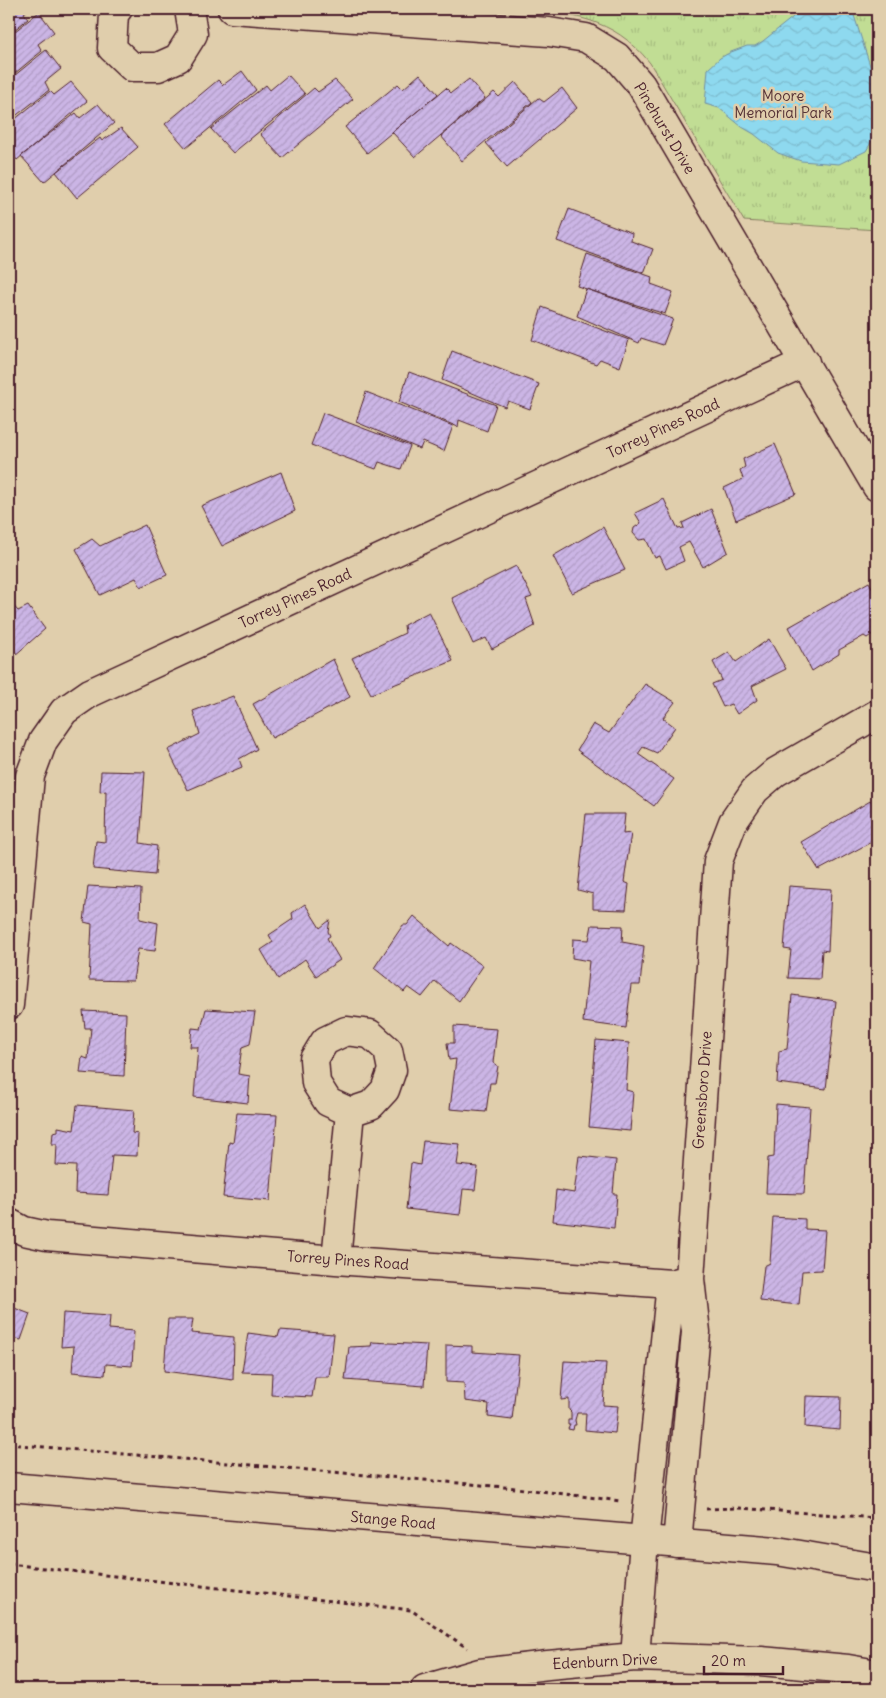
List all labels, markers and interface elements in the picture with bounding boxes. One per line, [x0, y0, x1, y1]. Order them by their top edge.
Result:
street label: Pinehurst Drive [630, 79, 700, 177]
park label: Moore Memorial Park [734, 86, 832, 122]
street label: Torrey Pines Road [604, 394, 722, 462]
street label: Torrey Pines Road [236, 564, 354, 632]
street label: Greensboro Drive [688, 1030, 716, 1150]
street label: Torrey Pines Road [286, 1246, 410, 1274]
street label: Stange Road [350, 1507, 437, 1533]
scale bar [704, 1643, 782, 1675]
street label: Edenburn Drive [552, 1649, 658, 1673]
text: 20 m [711, 1651, 746, 1670]

